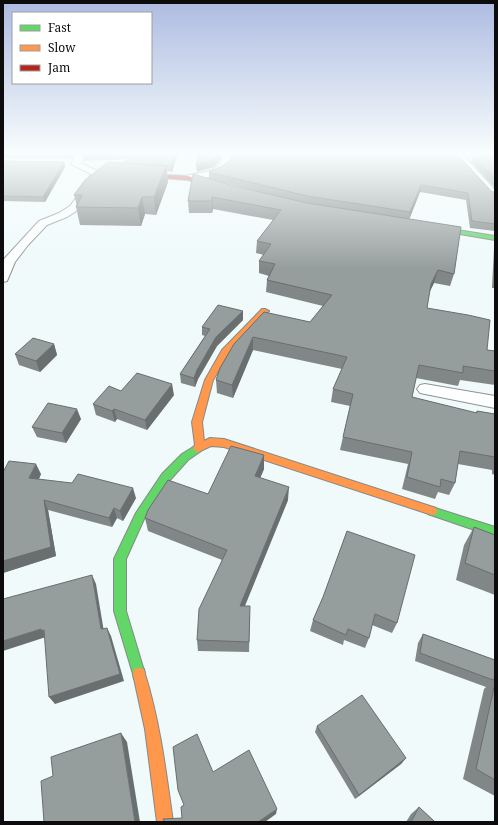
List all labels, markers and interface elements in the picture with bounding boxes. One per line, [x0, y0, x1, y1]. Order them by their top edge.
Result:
legend [12, 12, 152, 84]
text: Fast [48, 19, 71, 36]
text: Slow [48, 39, 76, 56]
text: Jam [47, 59, 70, 76]

